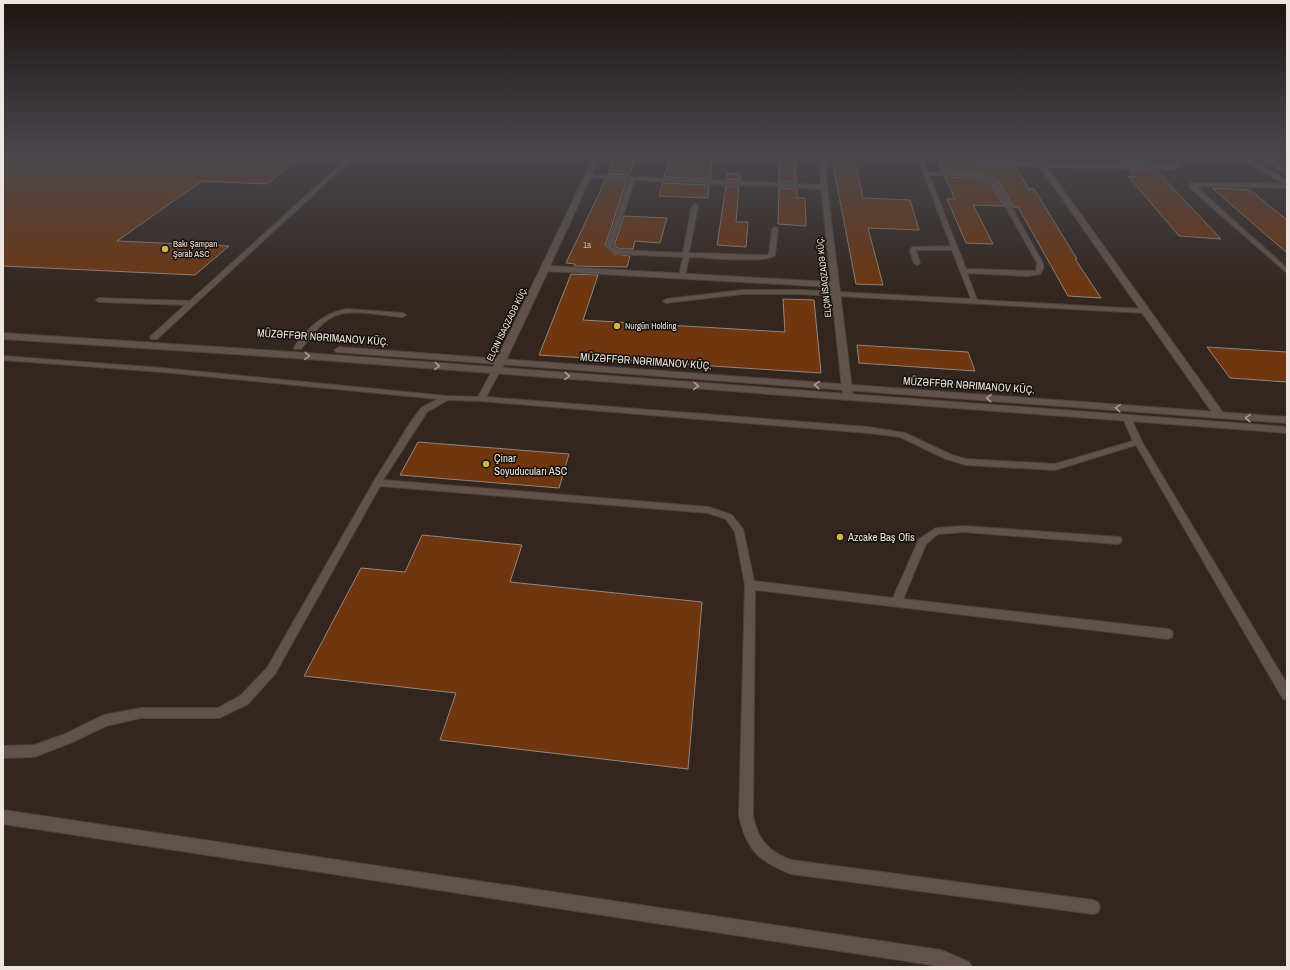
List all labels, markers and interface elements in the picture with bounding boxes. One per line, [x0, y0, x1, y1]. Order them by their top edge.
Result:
street label: ELÇIN İSAQZADƏ KÜÇ. [814, 236, 834, 318]
place label: Bakı Şampan Şərab ASC [173, 238, 217, 260]
house number: 1a [583, 239, 591, 251]
marker: Bakı Şampan Şərab ASC [160, 244, 170, 254]
street label: ELÇIN İSAQZADƏ KÜÇ. [484, 285, 530, 363]
place label: Nurgün Holding [625, 320, 678, 332]
marker: Nurgün Holding [612, 321, 622, 331]
street label: MÜZƏFFƏR NƏRIMANOV KÜÇ. [257, 325, 389, 349]
street label: MÜZƏFFƏR NƏRIMANOV KÜÇ. [580, 349, 712, 373]
one-way arrow [304, 351, 310, 360]
one-way arrow [434, 361, 440, 370]
one-way arrow [564, 371, 570, 380]
street label: MÜZƏFFƏR NƏRIMANOV KÜÇ. [903, 373, 1035, 397]
one-way arrow [693, 381, 699, 390]
one-way arrow [814, 381, 820, 390]
one-way arrow [986, 394, 992, 403]
one-way arrow [1115, 403, 1121, 412]
one-way arrow [1245, 413, 1251, 422]
place label: Çinar Soyuducuları ASC [494, 451, 568, 478]
marker: Çinar Soyuducuları ASC [481, 459, 491, 469]
place label: Azcake Baş Ofis [847, 530, 915, 544]
marker: Azcake Baş Ofis [835, 532, 845, 542]

